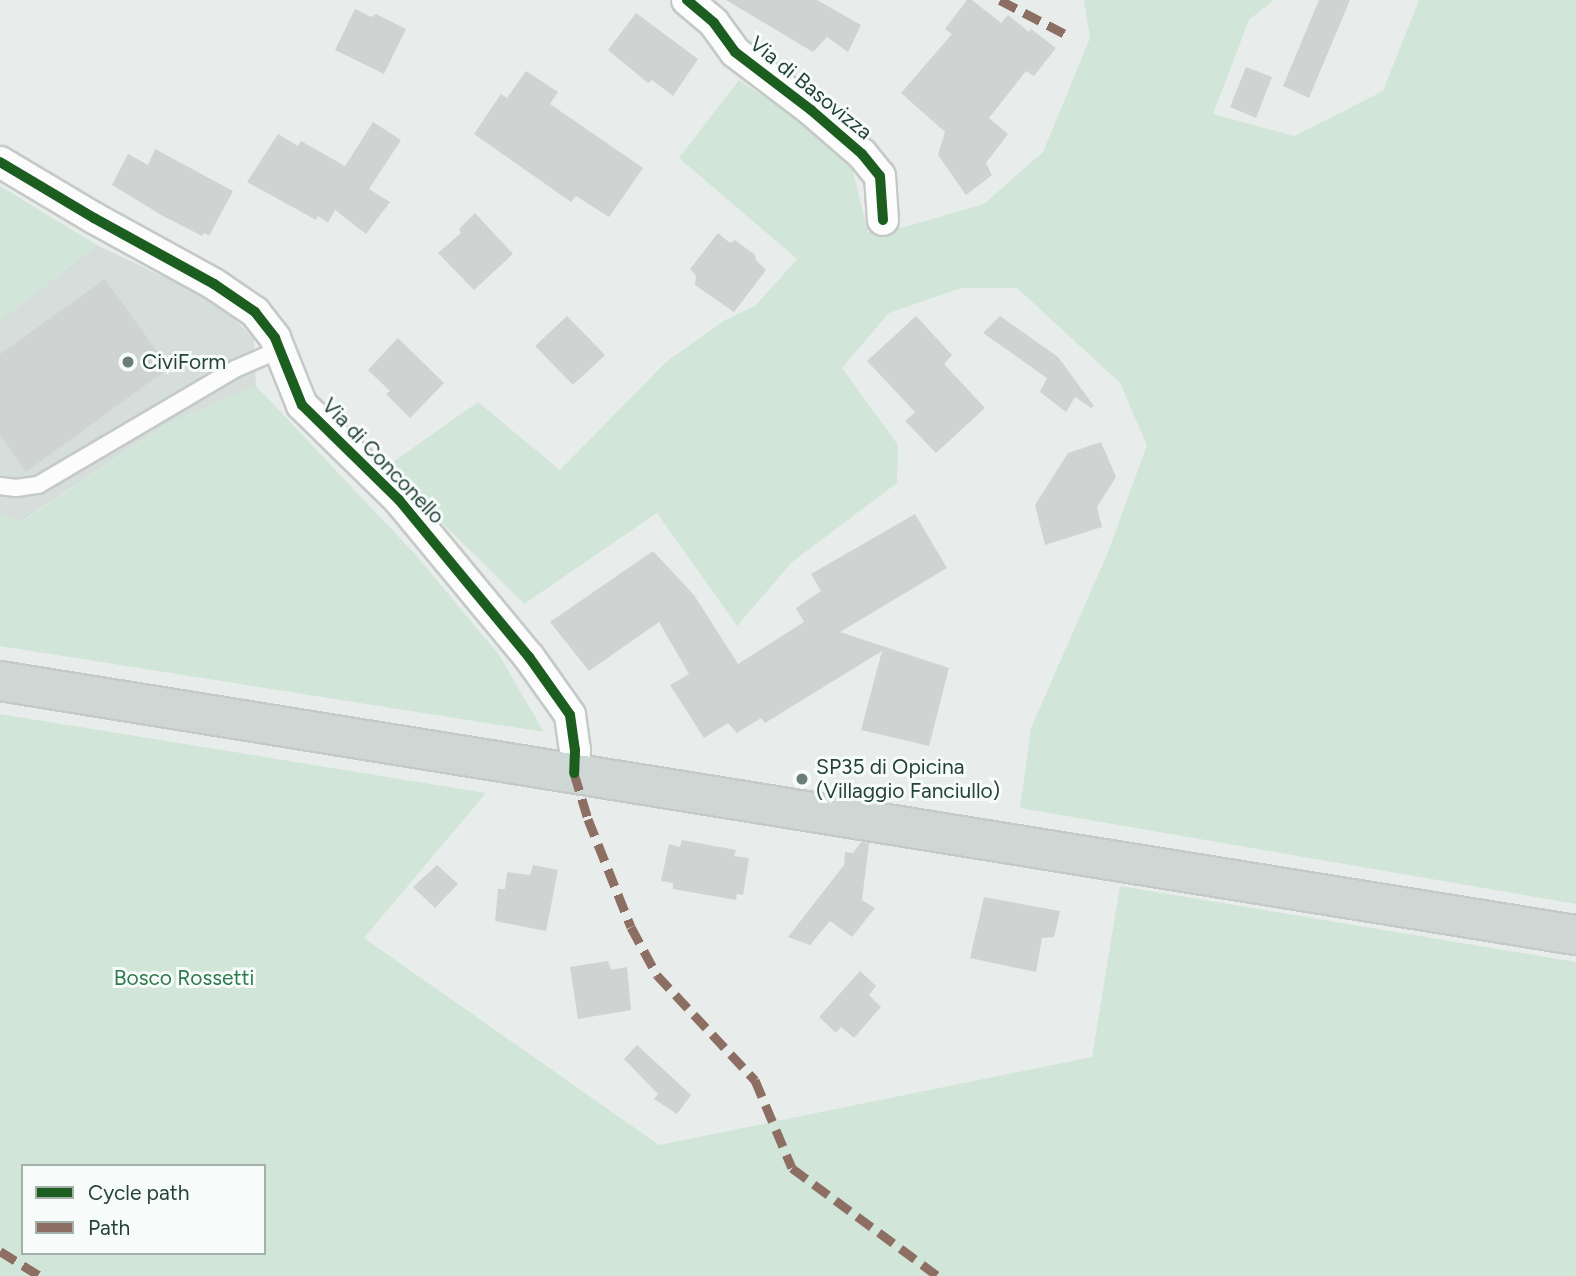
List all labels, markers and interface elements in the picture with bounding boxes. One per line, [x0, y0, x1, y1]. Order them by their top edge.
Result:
street label: Via di Basovizza [745, 31, 877, 145]
place label: CiviForm [142, 349, 226, 375]
marker: CiviForm [120, 354, 136, 370]
street label: Via di Conconello [317, 393, 449, 529]
place label: SP35 di Opicina (Villaggio Fanciullo) [816, 754, 1000, 804]
marker: SP35 di Opicina (Villaggio Fanciullo) [794, 771, 810, 787]
park label: Bosco Rossetti [114, 965, 254, 991]
legend [21, 1164, 266, 1255]
text: Cycle path [88, 1180, 189, 1205]
text: Path [88, 1215, 130, 1240]

